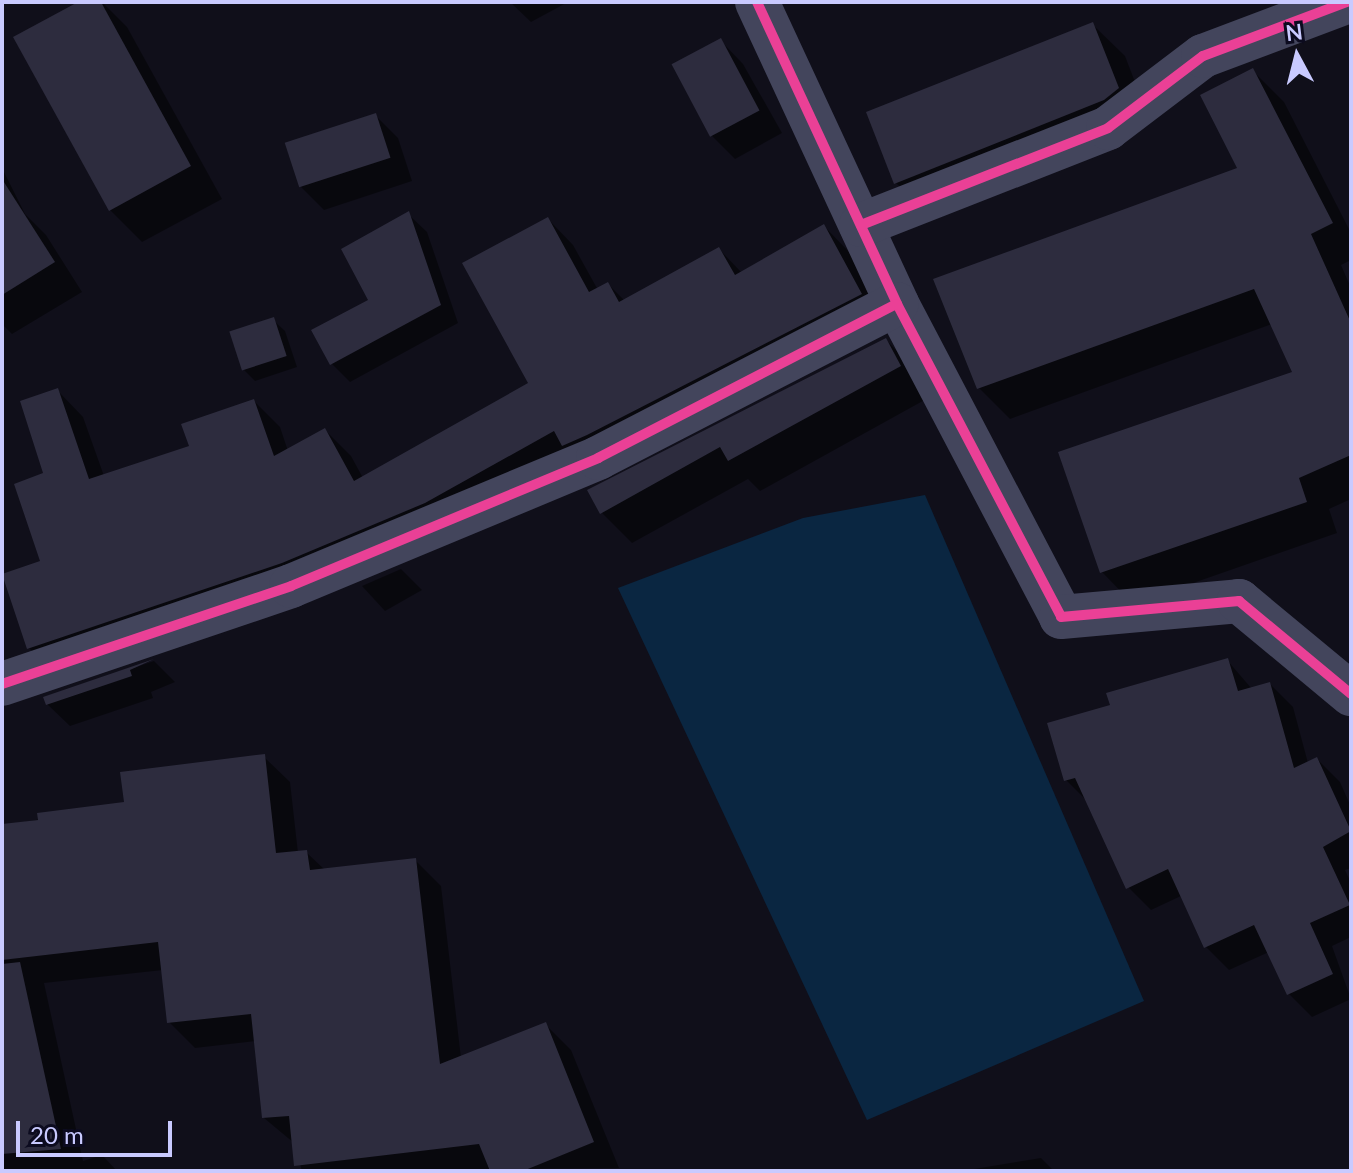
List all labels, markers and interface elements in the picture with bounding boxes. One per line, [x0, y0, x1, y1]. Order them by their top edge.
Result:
north arrow [1257, 16, 1337, 96]
text: N [1284, 17, 1304, 46]
scale bar [20, 1105, 176, 1155]
text: 20 m [30, 1120, 84, 1149]

